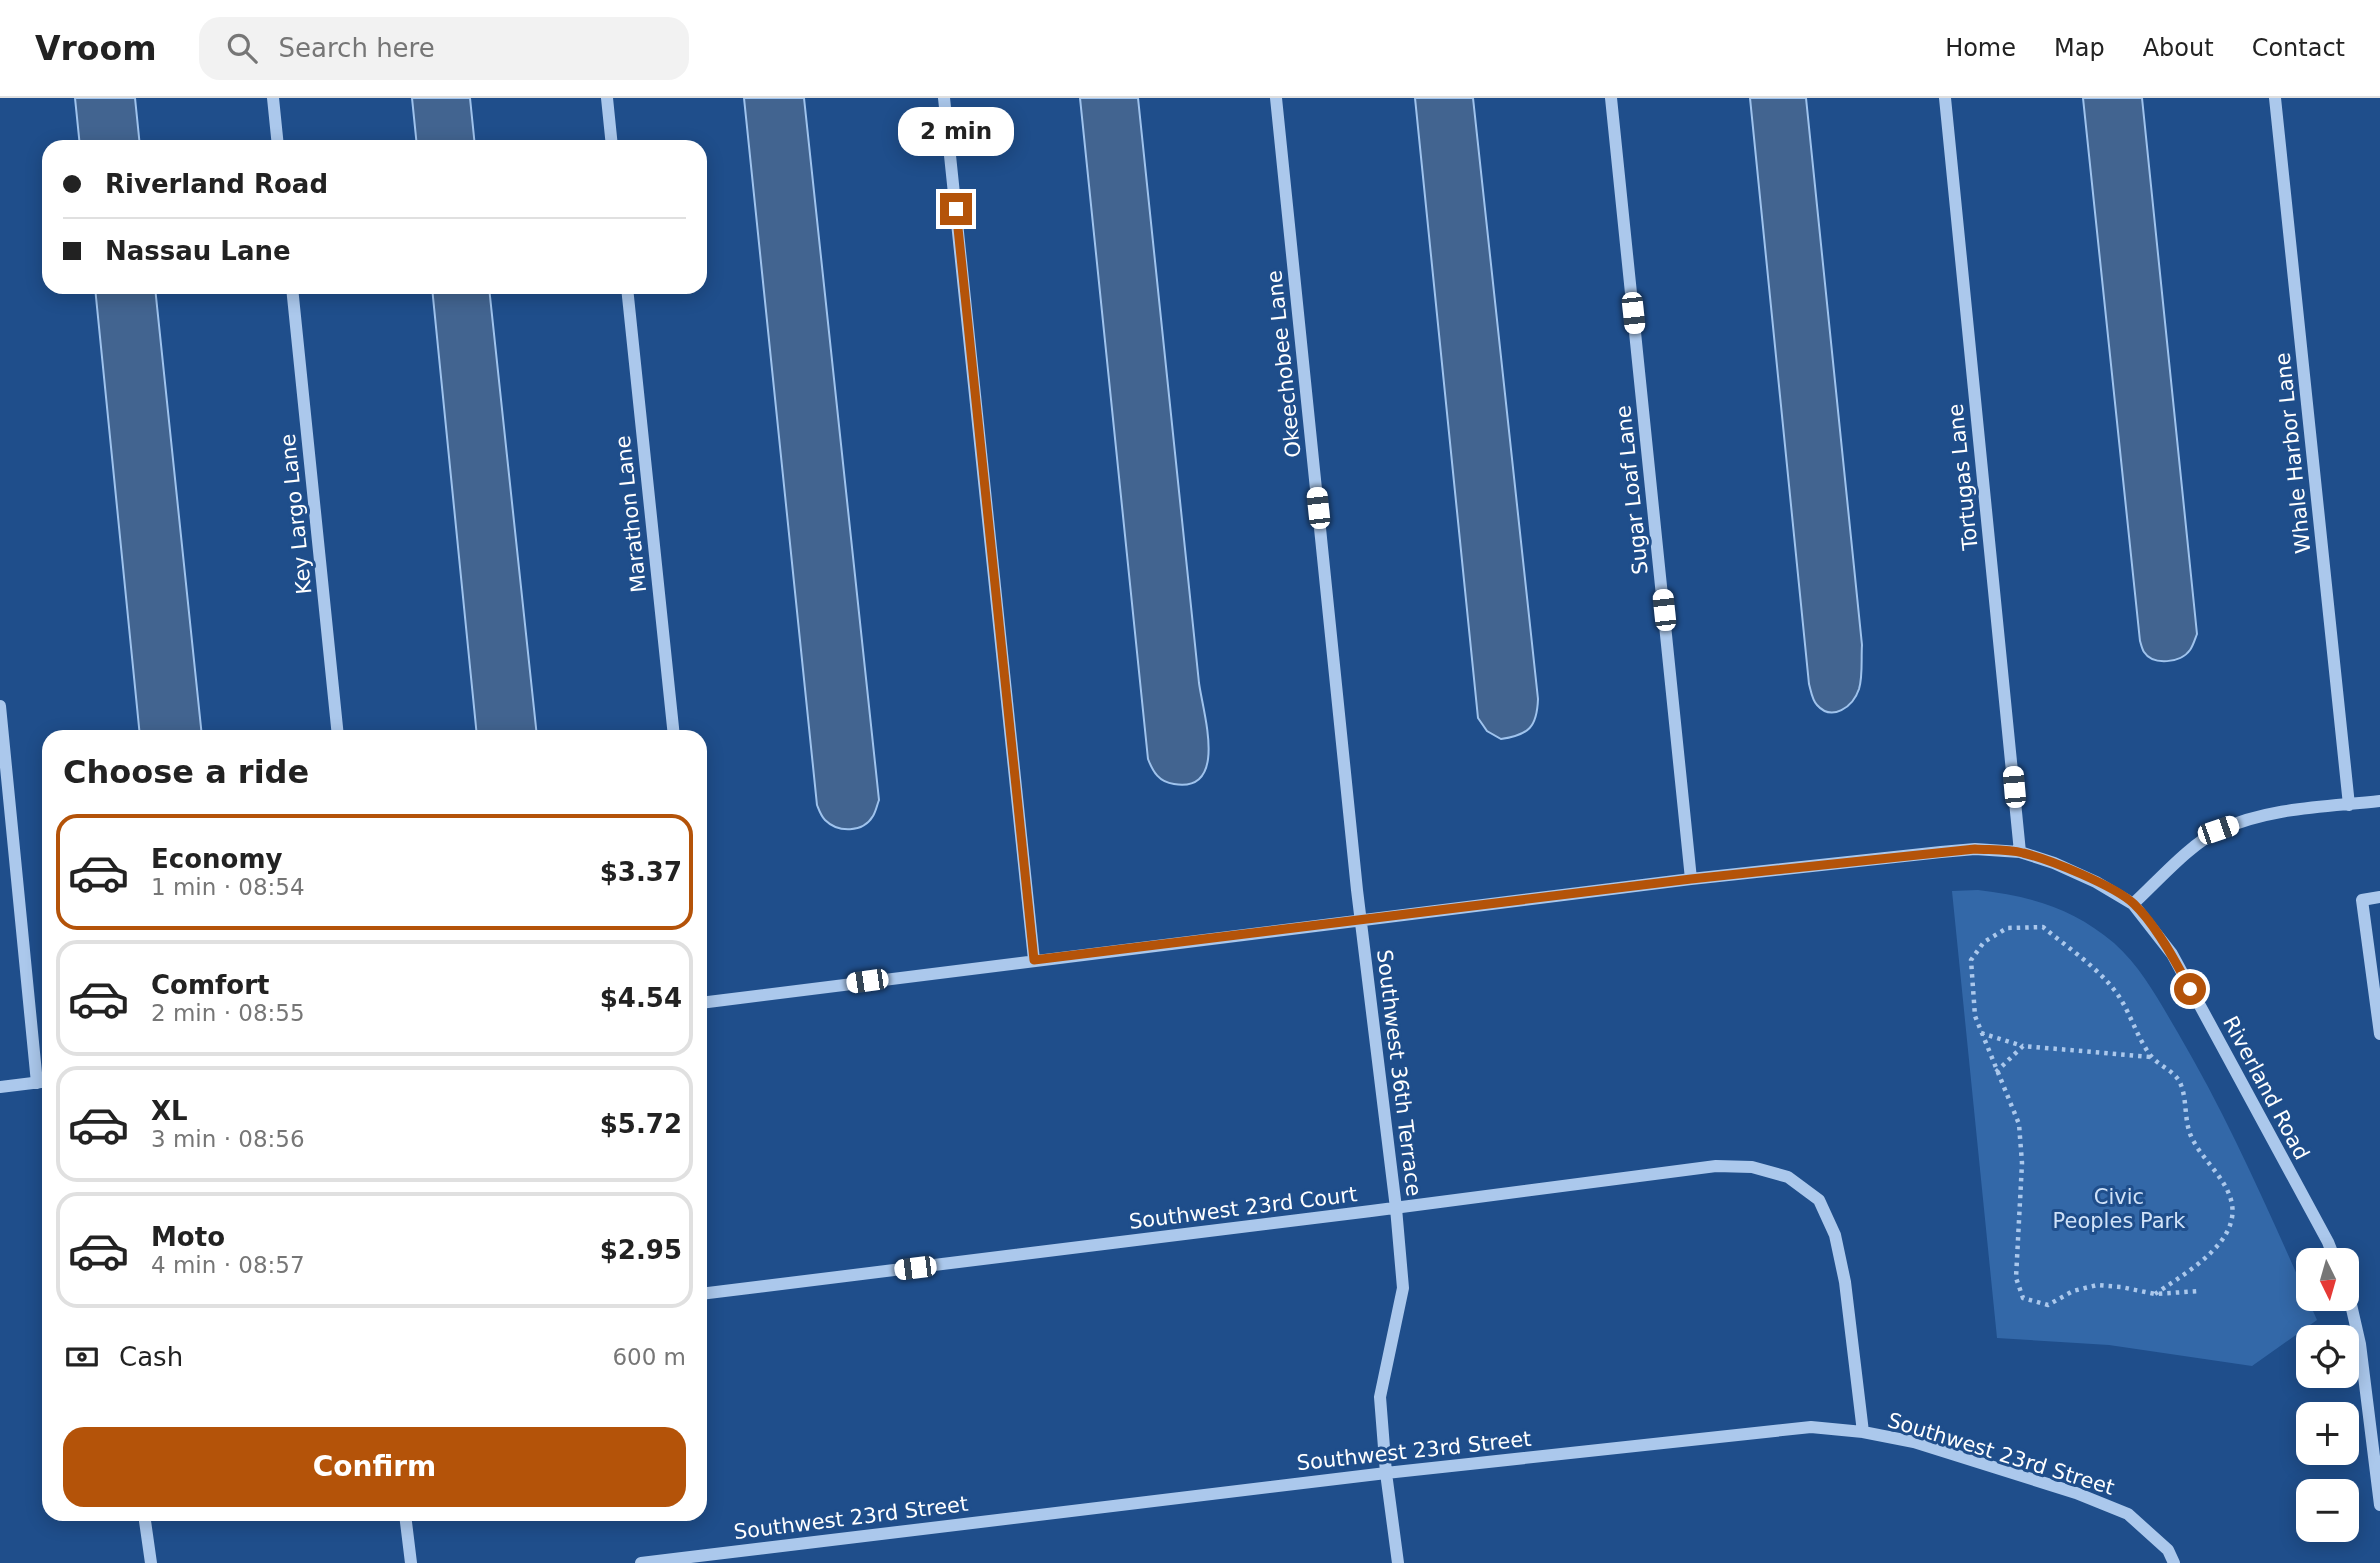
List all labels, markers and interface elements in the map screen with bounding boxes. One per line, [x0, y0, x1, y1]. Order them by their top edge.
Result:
search box [199, 17, 689, 80]
text: Vroom [35, 29, 157, 68]
icon: search [223, 29, 261, 67]
text: Search here [279, 33, 435, 63]
text: Home [1945, 34, 2016, 62]
text: Map [2054, 34, 2105, 62]
text: About [2143, 34, 2214, 62]
text: Contact [2252, 34, 2345, 62]
callout: 2 min [898, 108, 1014, 156]
text: 2 min [920, 118, 992, 144]
text: Riverland Road [105, 169, 328, 199]
route end [940, 193, 972, 225]
text: Nassau Lane [105, 236, 291, 266]
street label: Okeechobee Lane [1262, 269, 1306, 459]
car [1621, 291, 1646, 335]
street label: Whale Harbor Lane [2271, 351, 2315, 555]
street label: Tortugas Lane [1943, 403, 1983, 552]
street label: Sugar Loaf Lane [1611, 404, 1653, 576]
street label: Key Largo Lane [276, 433, 316, 595]
street label: Marathon Lane [611, 434, 651, 594]
car [1306, 486, 1331, 530]
car [1652, 588, 1677, 632]
text: Choose a ride [63, 753, 309, 791]
car [2002, 765, 2027, 809]
car [2195, 813, 2242, 847]
icon: car [67, 841, 130, 904]
text: Economy [151, 844, 282, 874]
text: $3.37 [600, 857, 682, 887]
text: 1 min · 08:54 [151, 874, 305, 900]
street label: Southwest 36th Terrace [1372, 948, 1426, 1198]
icon: car [67, 967, 130, 1030]
car [845, 968, 890, 994]
text: Comfort [151, 970, 269, 1000]
route start [2174, 973, 2206, 1005]
text: $4.54 [600, 983, 682, 1013]
text: 2 min · 08:55 [151, 1000, 305, 1026]
street label: Riverland Road [2218, 1012, 2314, 1164]
icon: car [67, 1093, 130, 1156]
text: XL [151, 1096, 188, 1126]
text: $5.72 [600, 1109, 682, 1139]
text: 3 min · 08:56 [151, 1126, 305, 1152]
street label: Southwest 23rd Court [1128, 1182, 1358, 1234]
park label: Civic Peoples Park [2053, 1185, 2186, 1233]
icon: car [67, 1219, 130, 1282]
text: Moto [151, 1222, 225, 1252]
text: $2.95 [600, 1235, 682, 1265]
north arrow [2296, 1248, 2359, 1311]
map controls [2296, 1248, 2359, 1542]
text: 4 min · 08:57 [151, 1252, 305, 1278]
car [893, 1255, 938, 1281]
button: locate [2296, 1325, 2359, 1388]
icon: cash [63, 1338, 101, 1376]
text: Cash [119, 1342, 183, 1372]
text: 600 m [612, 1344, 686, 1370]
button: + [2296, 1402, 2359, 1465]
street label: Southwest 23rd Street [1885, 1408, 2117, 1500]
button: Confirm [63, 1427, 686, 1507]
street label: Southwest 23rd Street [1296, 1427, 1532, 1475]
button: − [2296, 1479, 2359, 1542]
street label: Southwest 23rd Street [733, 1492, 969, 1544]

